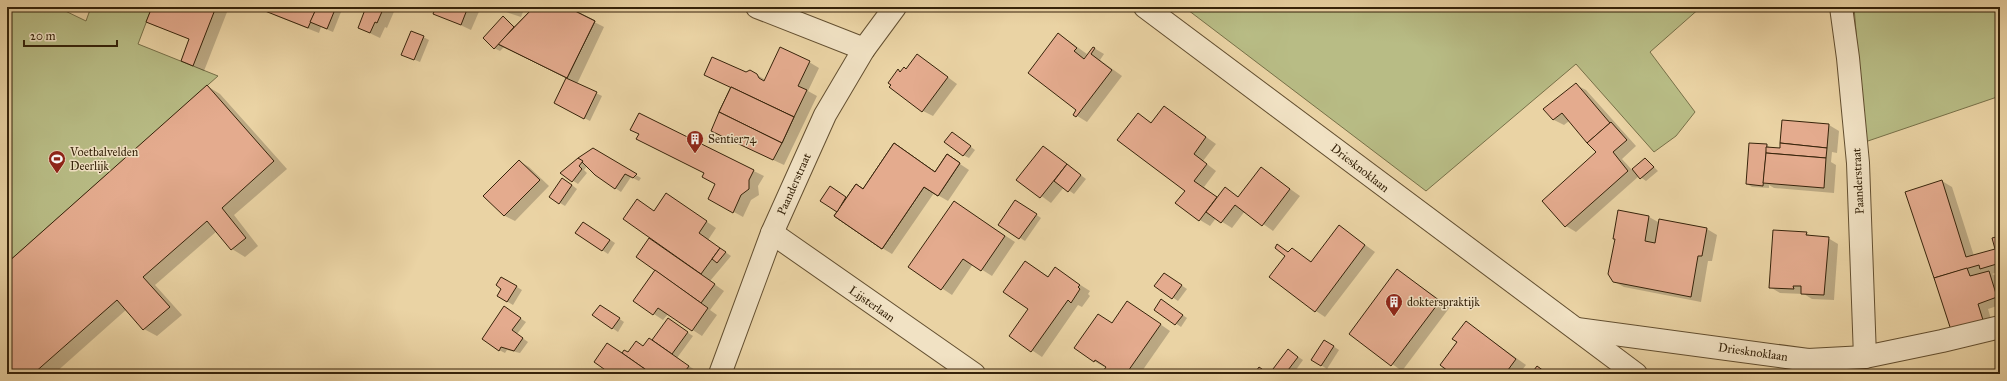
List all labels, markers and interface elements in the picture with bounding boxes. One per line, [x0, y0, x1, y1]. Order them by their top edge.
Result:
scale bar [24, 22, 117, 48]
text: 20 m [30, 29, 56, 43]
building icon: Sentier74 [685, 129, 705, 154]
place label: Sentier74 [708, 132, 756, 146]
street label: Driesknoklaan [1328, 141, 1392, 195]
place label: Voetbalvelden Deerlijk [69, 145, 139, 173]
street label: Paanderstraat [1849, 147, 1867, 214]
sports icon: Voetbalvelden Deerlijk [47, 149, 67, 174]
street label: Paanderstraat [774, 150, 814, 217]
street label: Lijsterlaan [846, 283, 898, 325]
building icon: dokterspraktijk [1384, 292, 1404, 317]
place label: dokterspraktijk [1407, 295, 1480, 309]
street label: Driesknoklaan [1717, 340, 1789, 364]

